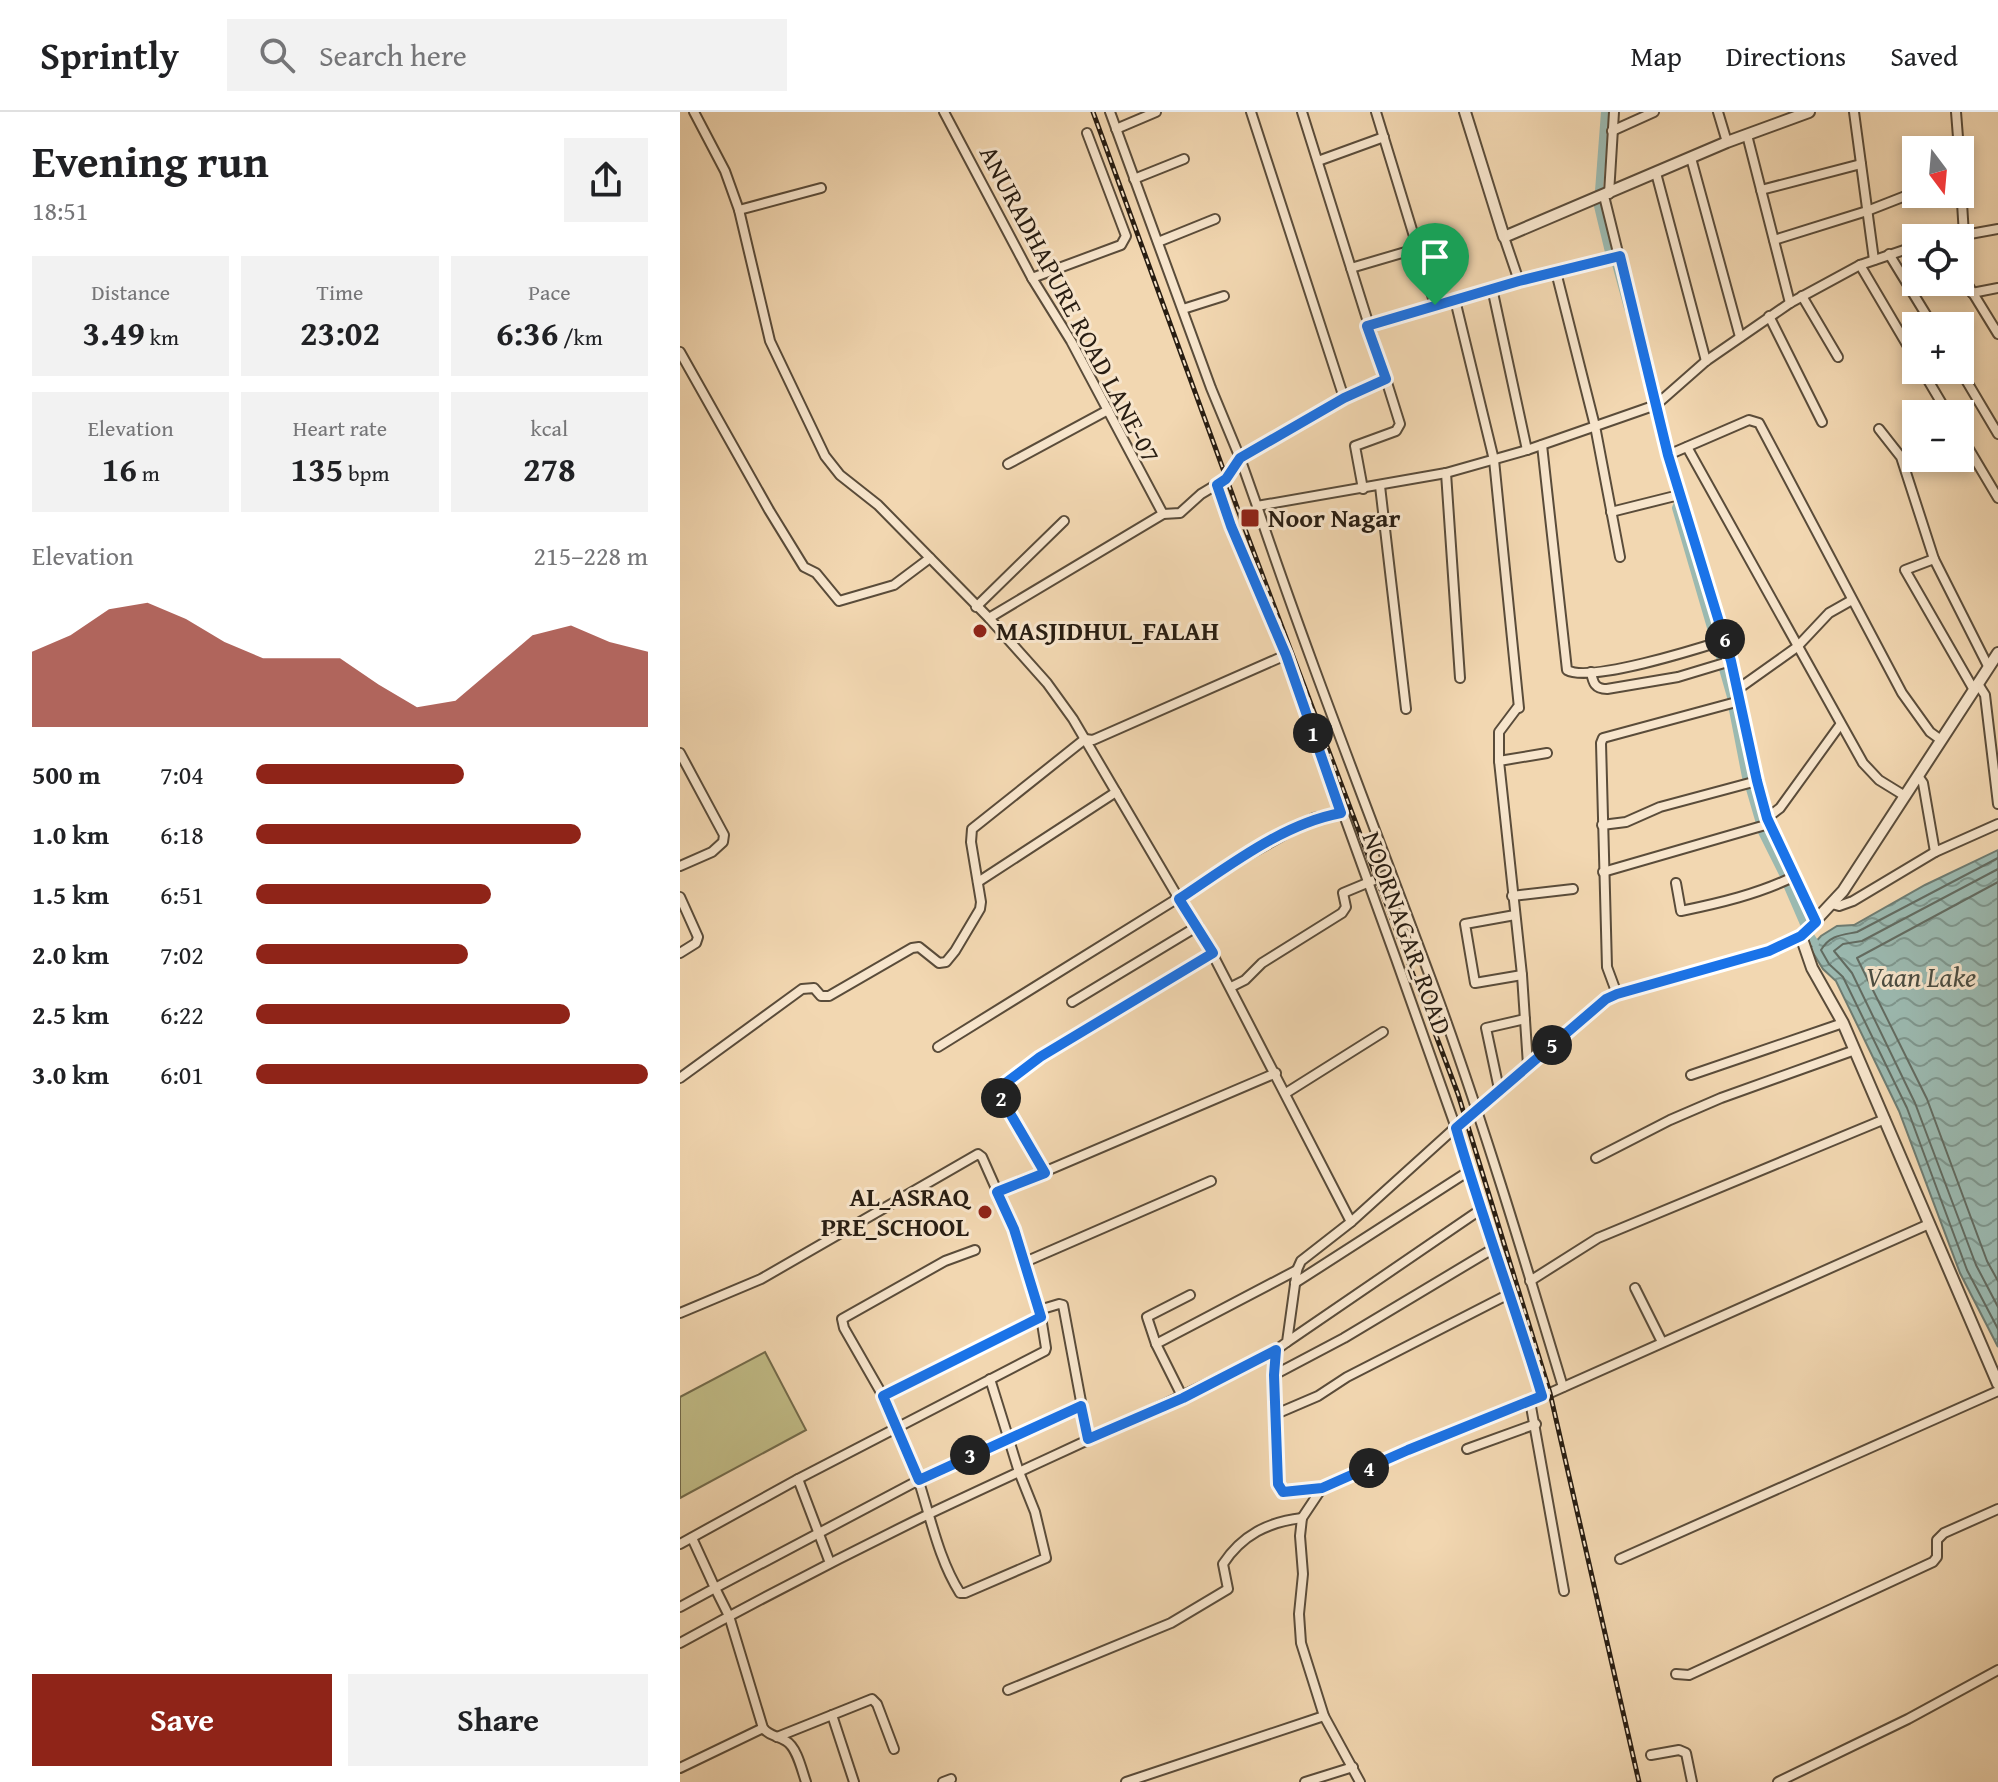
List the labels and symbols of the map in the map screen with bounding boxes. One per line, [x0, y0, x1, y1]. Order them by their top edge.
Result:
north arrow [1902, 136, 1974, 208]
street label: ANURADHAPURE ROAD LANE-07 [970, 138, 1171, 469]
pin [1401, 223, 1469, 305]
place label: Noor Nagar [1268, 498, 1400, 537]
marker: Noor Nagar [1239, 507, 1261, 529]
place label: MASJIDHUL_FALAH [996, 611, 1219, 650]
pin: 6 [1705, 619, 1745, 659]
marker: MASJIDHUL_FALAH [971, 622, 989, 640]
pin: 1 [1293, 713, 1333, 753]
street label: NOORNAGAR_ROAD [1353, 826, 1462, 1040]
water label: Vaan Lake [1866, 956, 1976, 997]
pin: 5 [1532, 1025, 1572, 1065]
pin: 2 [981, 1078, 1021, 1118]
place label: AL_ASRAQ PRE_SCHOOL [821, 1177, 972, 1246]
marker: AL_ASRAQ PRE_SCHOOL [976, 1203, 994, 1221]
pin: 3 [950, 1435, 990, 1475]
pin: 4 [1349, 1448, 1389, 1488]

